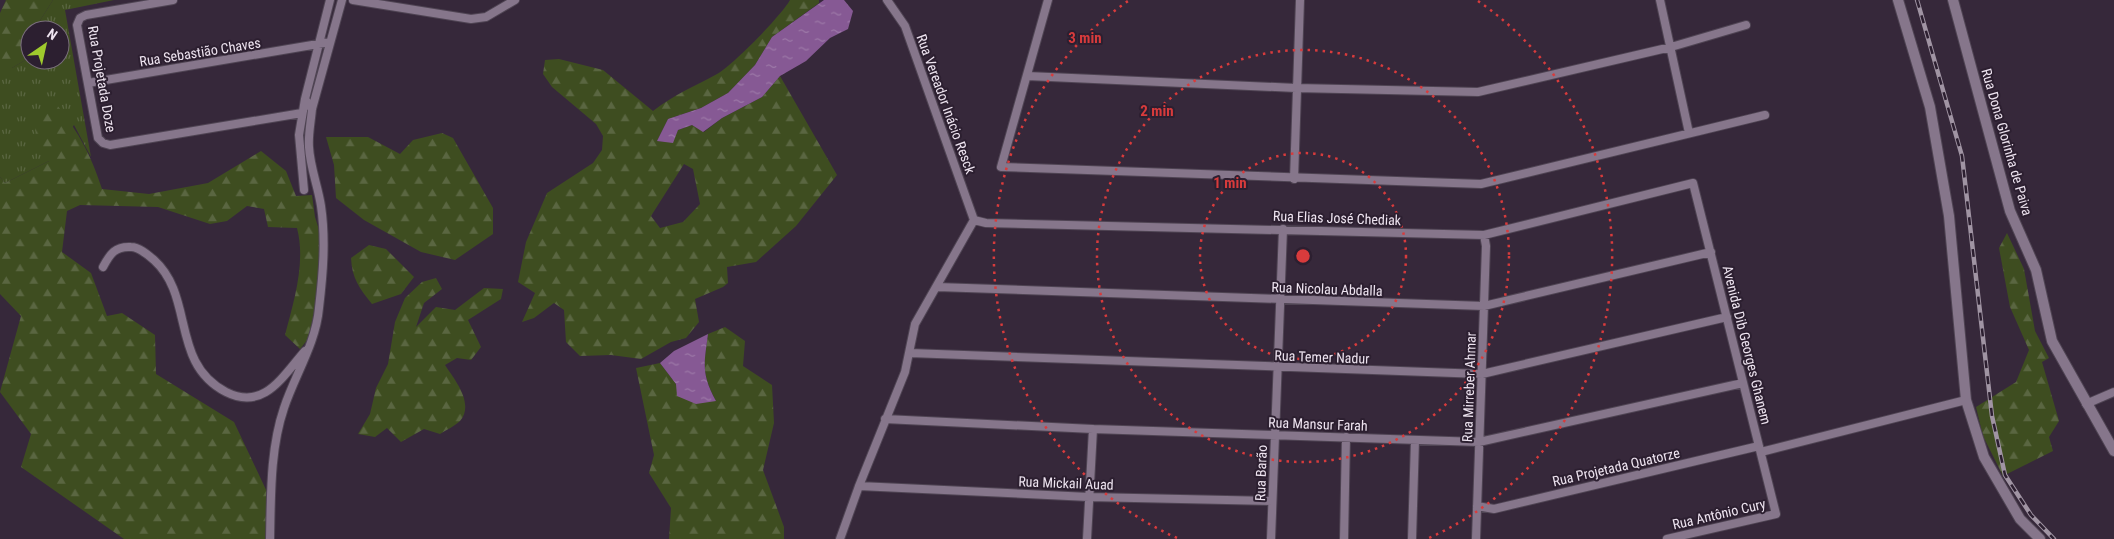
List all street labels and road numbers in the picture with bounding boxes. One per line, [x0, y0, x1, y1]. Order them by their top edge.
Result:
street label: Rua Projetada Doze [85, 24, 119, 134]
street label: Rua Vereador Inácio Resck [913, 32, 979, 177]
street label: Rua Sebastião Chaves [138, 35, 262, 69]
street label: Rua Dona Glorinha de Paiva [1978, 67, 2036, 217]
street label: Rua Elias José Chediak [1273, 208, 1402, 228]
street label: Avenida Dib Georges Ghanem [1720, 264, 1774, 426]
street label: Rua Nicolau Abdalla [1271, 279, 1383, 299]
street label: Rua Mirreber Ahmar [1459, 332, 1479, 442]
street label: Rua Temer Nadur [1274, 347, 1370, 367]
street label: Rua Mansur Farah [1268, 414, 1368, 434]
street label: Rua Projetada Quatorze [1551, 444, 1682, 489]
street label: Rua Barão [1252, 445, 1270, 501]
street label: Rua Mickail Auad [1018, 473, 1114, 493]
street label: Rua Antônio Cury [1671, 495, 1767, 532]

